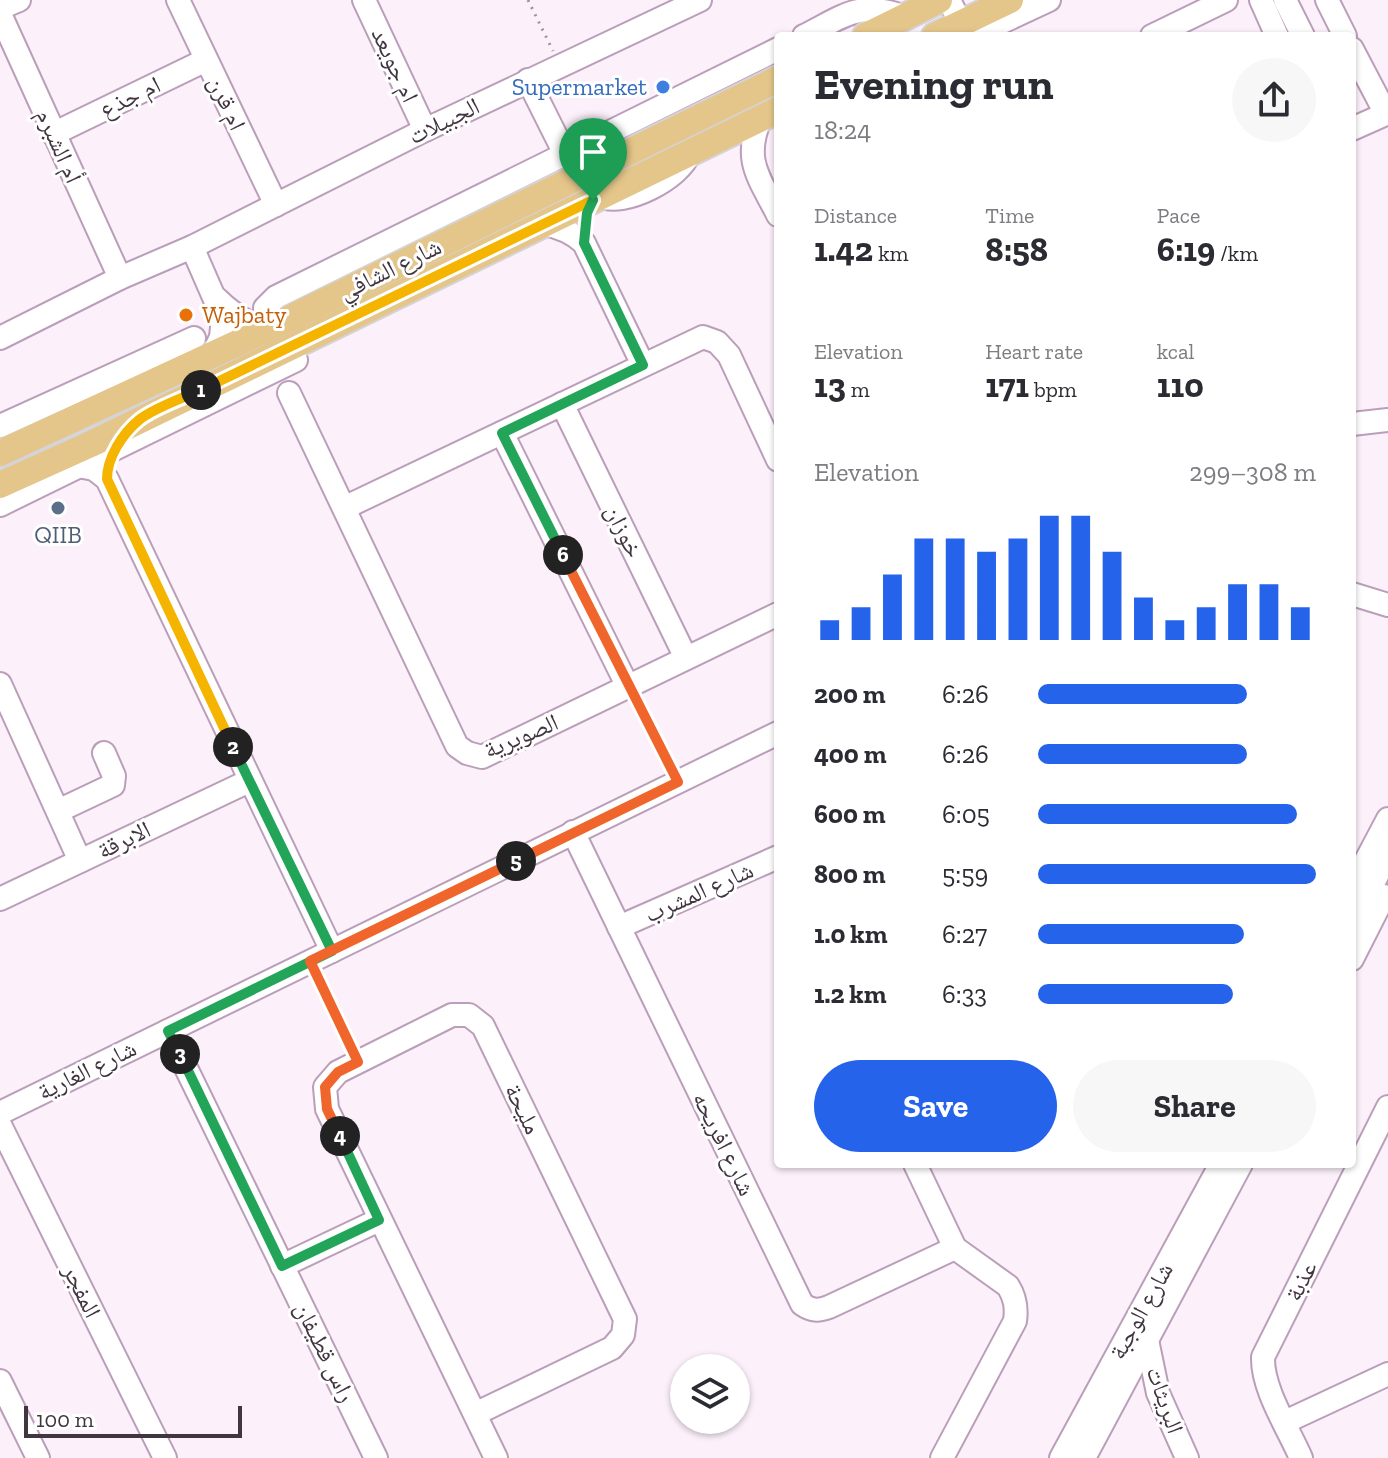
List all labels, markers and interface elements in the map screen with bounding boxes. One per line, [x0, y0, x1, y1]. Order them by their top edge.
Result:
street label: ام جويعد [364, 23, 425, 108]
text: Evening run [814, 57, 1054, 110]
button: share [1232, 58, 1316, 142]
street label: ام جذع [95, 69, 166, 125]
street label: ام قرن [201, 71, 253, 135]
place label: Supermarket [512, 72, 647, 101]
marker: Supermarket [654, 78, 672, 96]
street label: الجبيلات [403, 91, 484, 150]
street label: أم الشبرم [29, 104, 89, 188]
text: 18:24 [814, 114, 871, 146]
pin [559, 118, 627, 200]
icon: arrive [571, 130, 615, 174]
text: Distance [814, 202, 897, 229]
text: Time [985, 202, 1034, 229]
text: Pace [1157, 202, 1200, 229]
text: 1.42 [814, 229, 873, 270]
text: 8:58 [985, 229, 1048, 270]
text: 6:19 [1157, 229, 1215, 270]
street label: شارع الشافي [334, 231, 448, 310]
text: km [873, 240, 909, 267]
text: /km [1215, 240, 1258, 267]
place label: Wajbaty [202, 300, 287, 329]
marker: Wajbaty [177, 306, 195, 324]
text: Elevation [814, 338, 903, 365]
text: Heart rate [985, 338, 1083, 365]
text: kcal [1157, 338, 1194, 365]
text: 13 [814, 365, 846, 406]
text: 171 [985, 365, 1029, 406]
text: 110 [1157, 365, 1204, 406]
pin: 1 [181, 370, 221, 410]
text: 1 [197, 376, 205, 403]
text: m [846, 376, 870, 403]
text: bpm [1029, 376, 1077, 403]
text: Elevation [814, 456, 919, 488]
text: 299–308 m [1189, 456, 1316, 488]
marker: QIIB [49, 499, 67, 517]
street label: خوزان [599, 499, 650, 562]
place label: QIIB [34, 520, 82, 549]
pin: 6 [543, 535, 583, 575]
text: 6 [557, 541, 569, 568]
text: 200 m [814, 678, 886, 710]
text: 6:26 [942, 678, 989, 710]
street label: الصويرية [479, 707, 562, 764]
pin: 2 [213, 727, 253, 767]
text: 2 [227, 733, 239, 760]
text: 400 m [814, 738, 886, 770]
text: 6:26 [942, 738, 989, 770]
text: 600 m [814, 798, 886, 830]
text: 6:05 [942, 798, 990, 830]
street label: الابرقة [93, 814, 155, 865]
pin: 5 [496, 841, 536, 881]
text: 5 [510, 847, 522, 874]
street label: شارع المشرب [640, 855, 758, 929]
text: 800 m [814, 858, 886, 890]
text: 5:59 [942, 858, 988, 890]
text: 1.0 km [814, 918, 887, 950]
text: 6:27 [942, 918, 987, 950]
text: 1.2 km [814, 978, 886, 1010]
text: 6:33 [942, 978, 987, 1010]
street label: شارع الغارية [33, 1033, 141, 1107]
pin: 3 [160, 1034, 200, 1074]
text: 3 [174, 1040, 186, 1067]
button: Save [814, 1060, 1057, 1152]
button: Share [1073, 1060, 1316, 1152]
street label: مليحة [499, 1079, 548, 1139]
street label: شارع افريحه [686, 1087, 762, 1201]
pin: 4 [320, 1116, 360, 1156]
text: 4 [334, 1122, 346, 1149]
street label: عذبة [1278, 1256, 1323, 1306]
street label: شارع الوجبة [1102, 1257, 1180, 1365]
street label: المفجر [57, 1258, 108, 1322]
street label: راس قطيفان [289, 1297, 362, 1407]
map controls [670, 1354, 750, 1434]
button: layers [670, 1354, 750, 1434]
street label: البريثات [1141, 1363, 1190, 1437]
scale bar [24, 1402, 242, 1438]
text: 100 m [36, 1406, 94, 1433]

